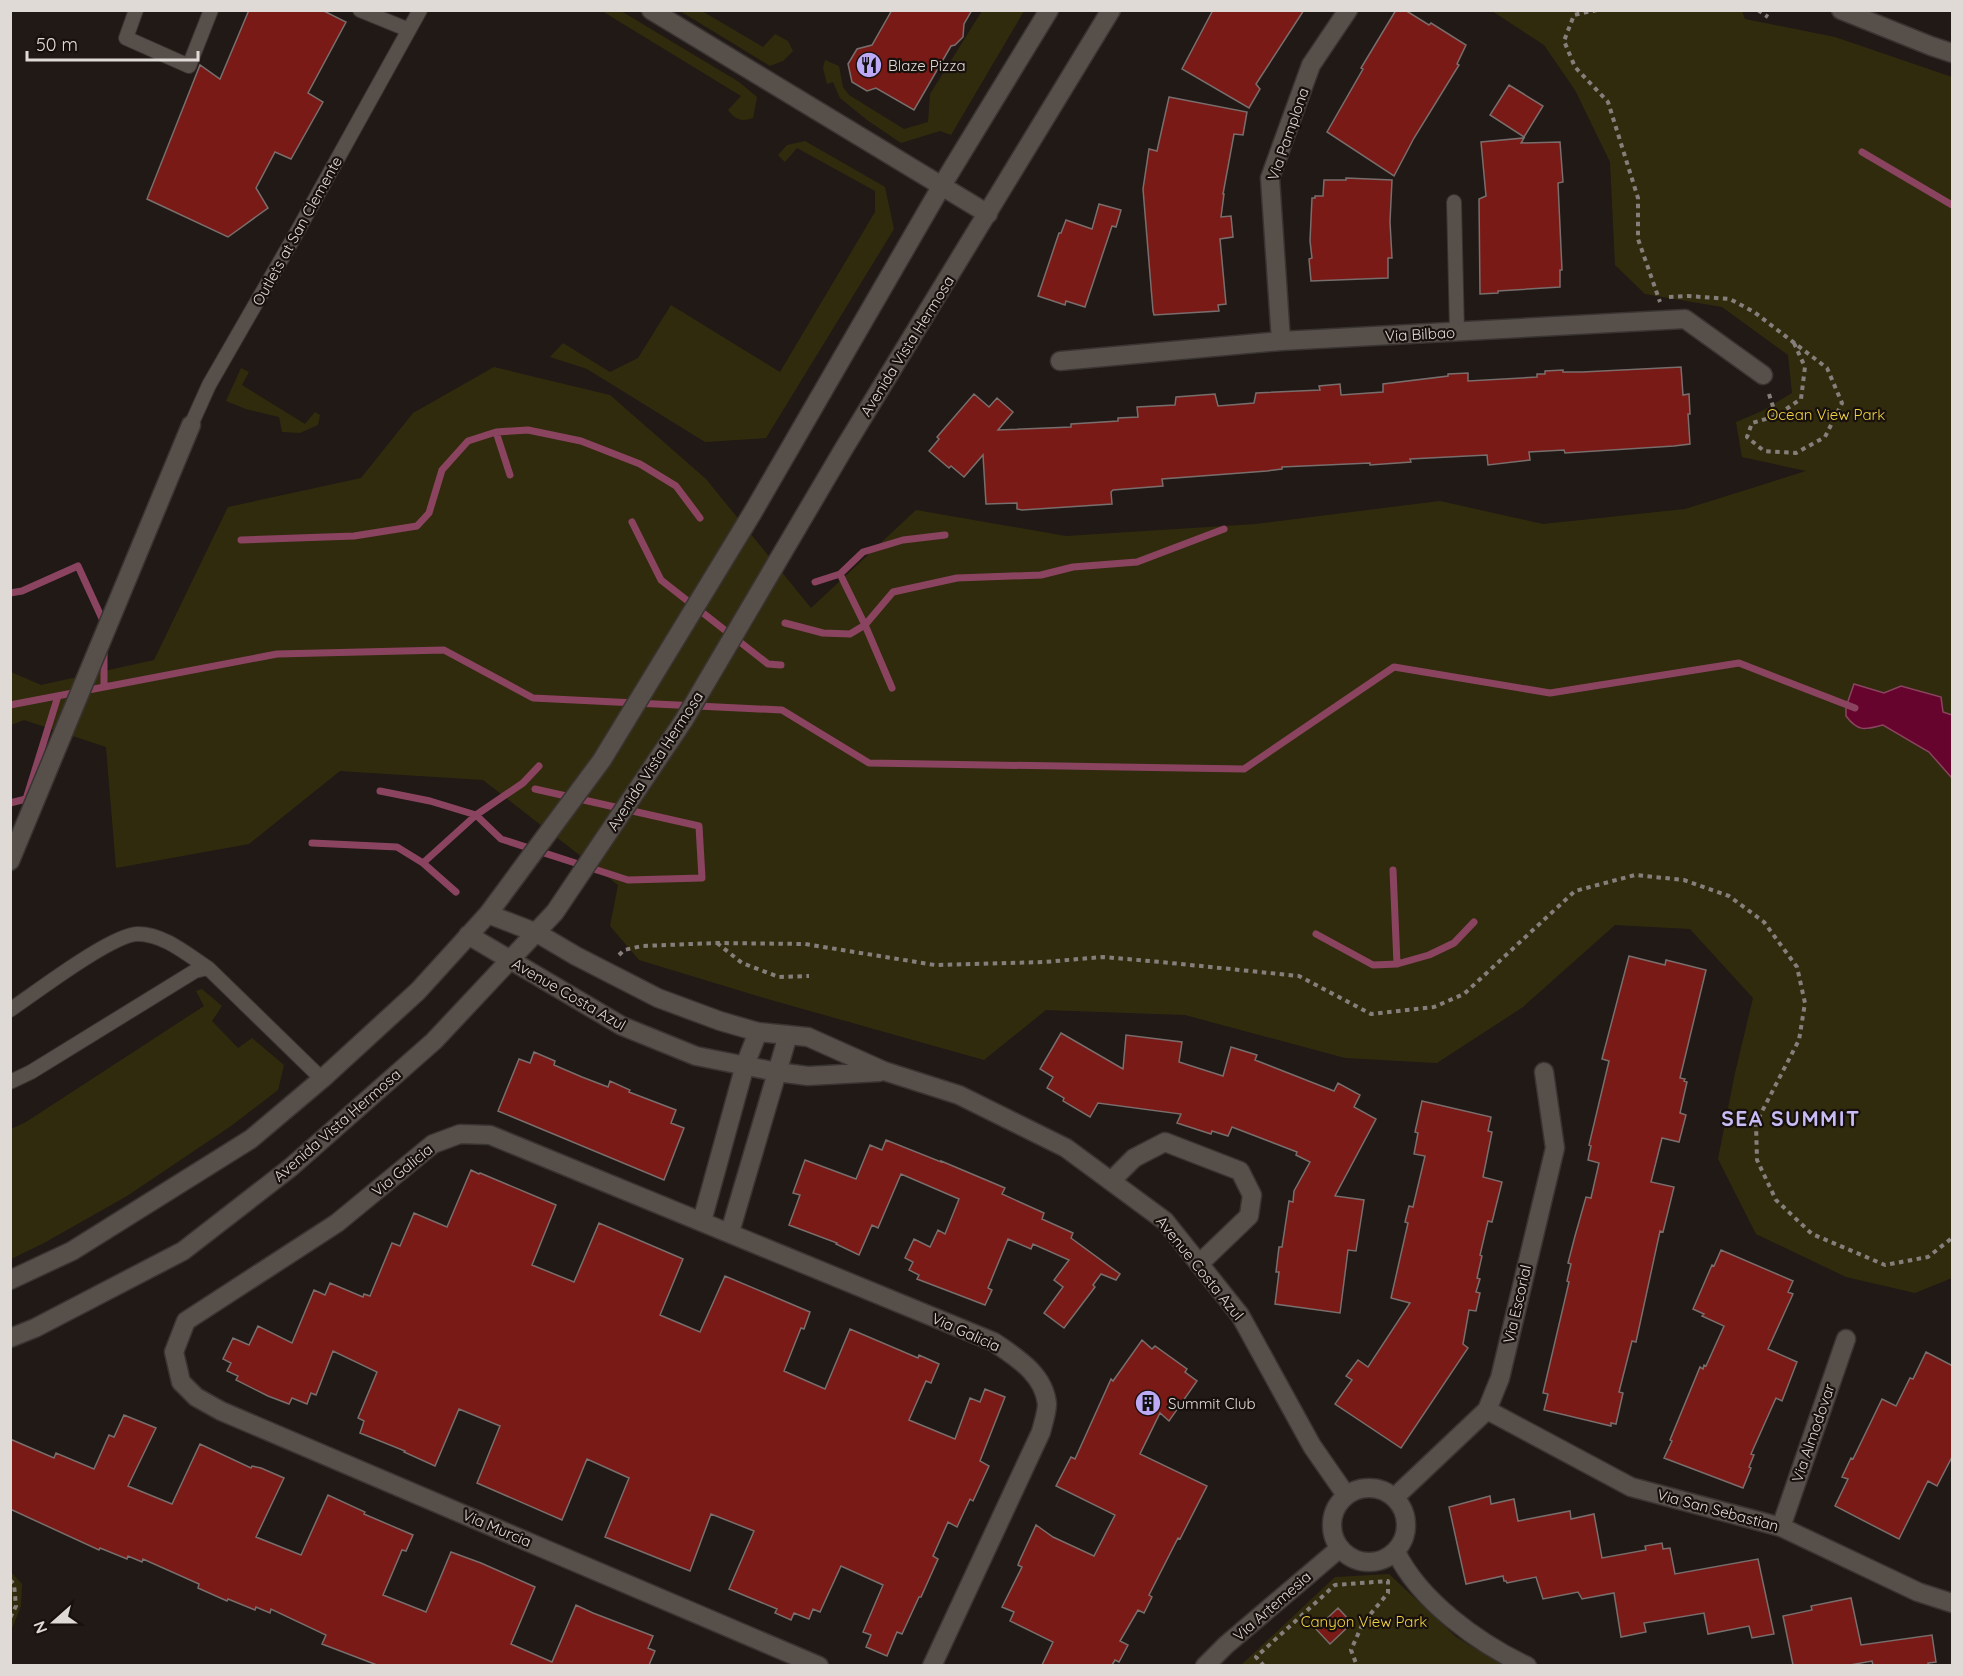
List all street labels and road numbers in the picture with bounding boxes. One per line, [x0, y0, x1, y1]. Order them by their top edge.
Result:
street label: Via Pamplona [1263, 85, 1313, 183]
street label: Outlets at San Clemente [248, 153, 346, 309]
street label: Avenida Vista Hermosa [856, 272, 958, 420]
street label: Via Bilbao [1385, 323, 1455, 345]
street label: Avenida Vista Hermosa [603, 688, 707, 834]
street label: Avenue Costa Azul [509, 954, 629, 1034]
street label: Avenida Vista Hermosa [270, 1065, 404, 1185]
street label: Via Galicia [368, 1140, 436, 1200]
street label: Avenue Costa Azul [1152, 1212, 1248, 1324]
street label: Via Escorial [1499, 1263, 1535, 1345]
street label: Via Galicia [929, 1309, 1003, 1355]
street label: Via Almodovar [1787, 1381, 1839, 1485]
street label: Via San Sebastian [1655, 1485, 1781, 1535]
street label: Via Murcia [460, 1505, 534, 1551]
street label: Via Artemesia [1229, 1567, 1315, 1645]

